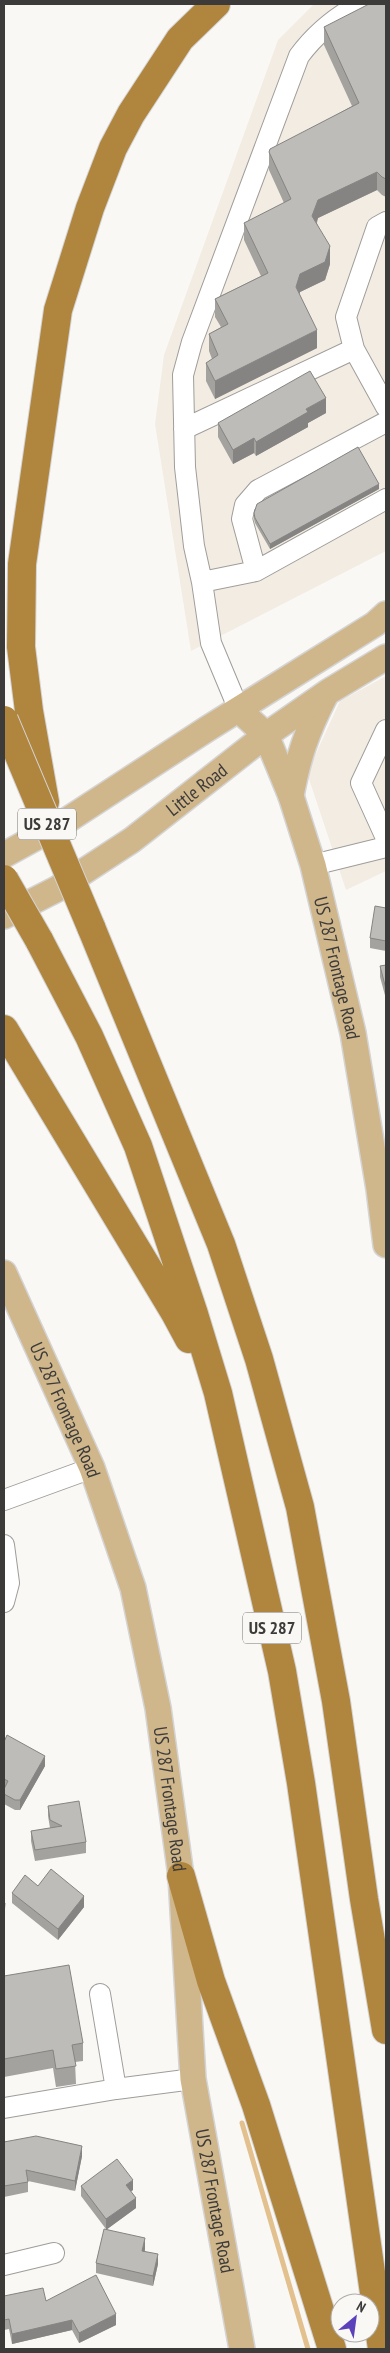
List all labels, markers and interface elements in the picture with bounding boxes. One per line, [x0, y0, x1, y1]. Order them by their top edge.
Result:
street label: Little Road [161, 758, 232, 821]
road number: US 287 [18, 809, 76, 840]
street label: US 287 Frontage Road [309, 894, 366, 1041]
street label: US 287 Frontage Road [25, 1338, 106, 1480]
road number: US 287 [243, 1612, 301, 1644]
street label: US 287 Frontage Road [149, 1725, 192, 1873]
street label: US 287 Frontage Road [190, 2127, 240, 2275]
north arrow [330, 2293, 380, 2343]
text: N [354, 2297, 369, 2316]

